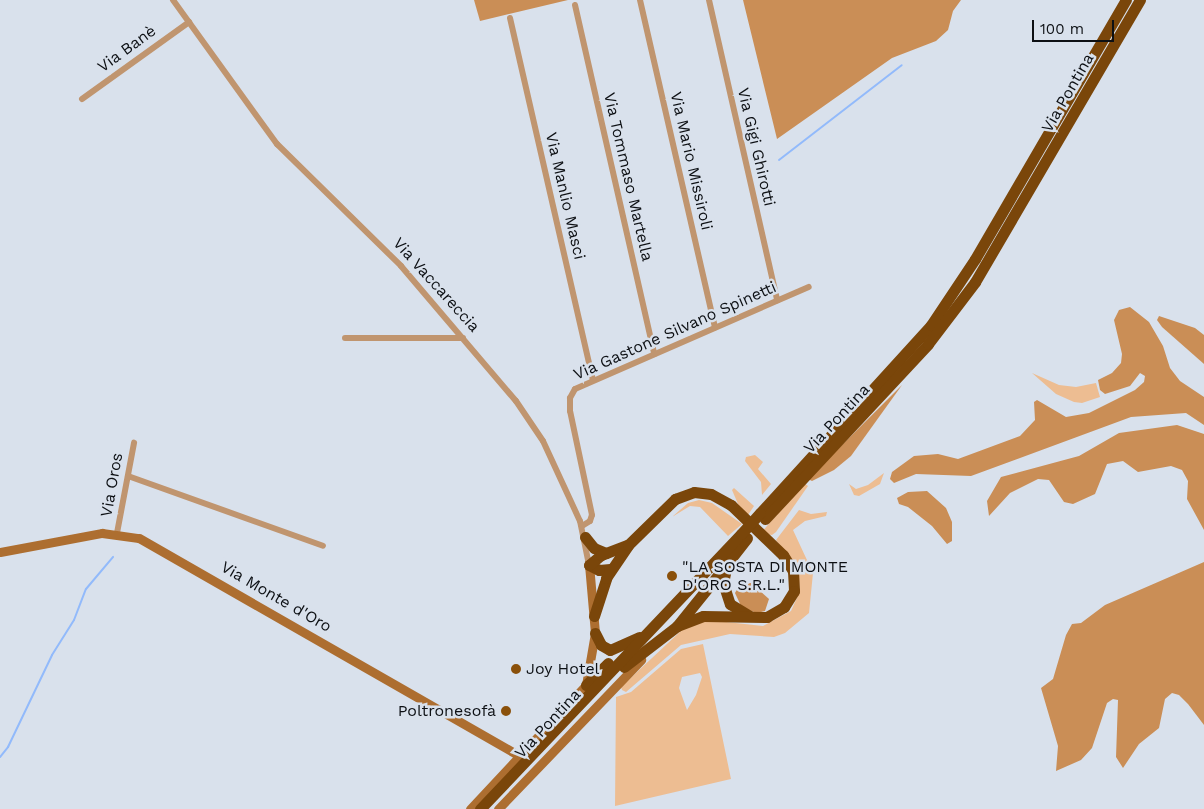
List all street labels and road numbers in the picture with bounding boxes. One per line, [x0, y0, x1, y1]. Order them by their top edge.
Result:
street label: Via Banè [94, 21, 160, 77]
street label: Via Pontina [1038, 50, 1098, 136]
street label: Via Gigi Ghirotti [733, 86, 779, 208]
street label: Via Tommaso Martella [599, 90, 657, 264]
street label: Via Mario Missiroli [666, 90, 716, 232]
street label: Via Manlio Masci [541, 130, 589, 262]
street label: Via Vaccareccia [388, 234, 484, 336]
street label: Via Gastone Silvano Spinetti [570, 277, 780, 385]
street label: Via Pontina [800, 380, 874, 458]
street label: Via Oros [97, 451, 127, 519]
street label: Via Monte d'Oro [217, 557, 335, 637]
street label: Via Pontina [511, 685, 585, 763]

